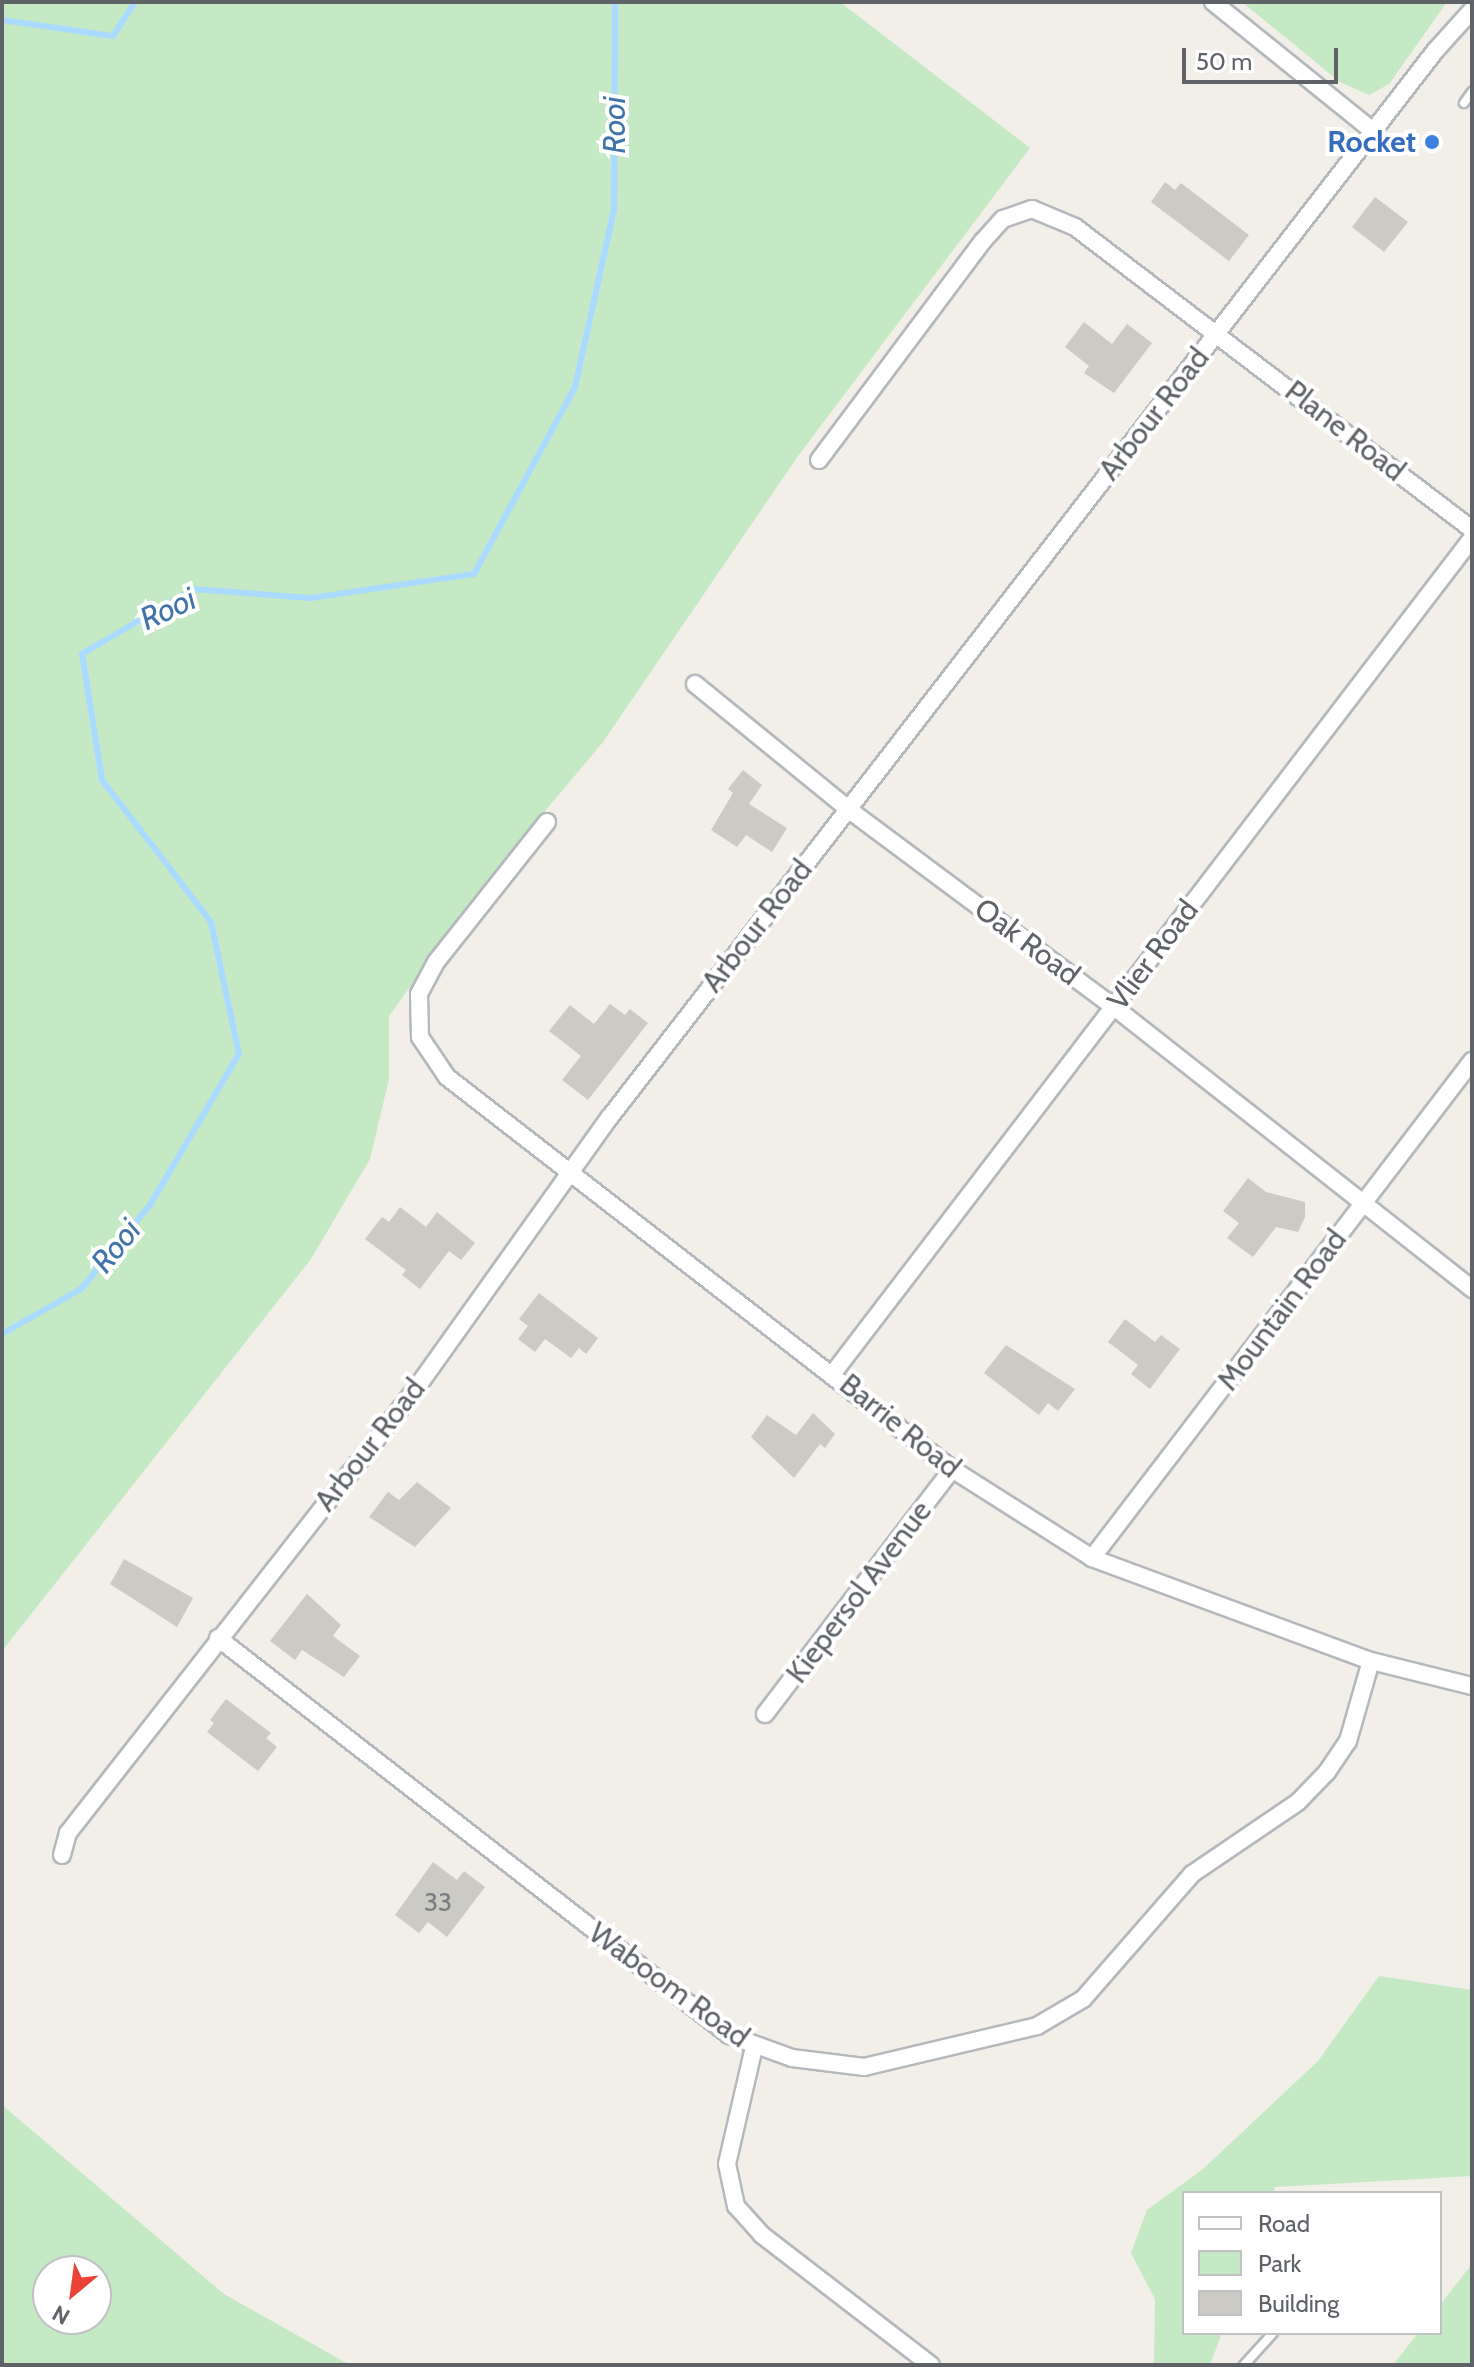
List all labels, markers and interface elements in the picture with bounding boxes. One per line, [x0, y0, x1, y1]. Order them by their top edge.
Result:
scale bar [1186, 32, 1342, 82]
text: 50 m [1196, 47, 1252, 76]
water label: Rooi [595, 96, 633, 154]
place label: Rocket [1327, 124, 1416, 160]
marker: Rocket [1423, 133, 1441, 151]
street label: Arbour Road [1091, 341, 1217, 487]
street label: Plane Road [1278, 373, 1412, 489]
water label: Rooi [134, 579, 202, 639]
street label: Arbour Road [694, 853, 820, 999]
street label: Oak Road [967, 891, 1087, 993]
street label: Vlier Road [1100, 893, 1206, 1017]
water label: Rooi [83, 1212, 149, 1280]
street label: Mountain Road [1210, 1222, 1354, 1398]
street label: Barrie Road [832, 1366, 968, 1486]
street label: Arbour Road [307, 1372, 433, 1518]
street label: Kiepersol Avenue [779, 1494, 939, 1690]
house number: 33 [424, 1887, 452, 1919]
street label: Waboom Road [582, 1915, 756, 2055]
legend [1182, 2191, 1442, 2335]
text: Road [1258, 2209, 1310, 2238]
text: Park [1258, 2249, 1301, 2278]
north arrow [32, 2255, 112, 2335]
text: Building [1258, 2289, 1339, 2318]
text: N [48, 2299, 74, 2330]

